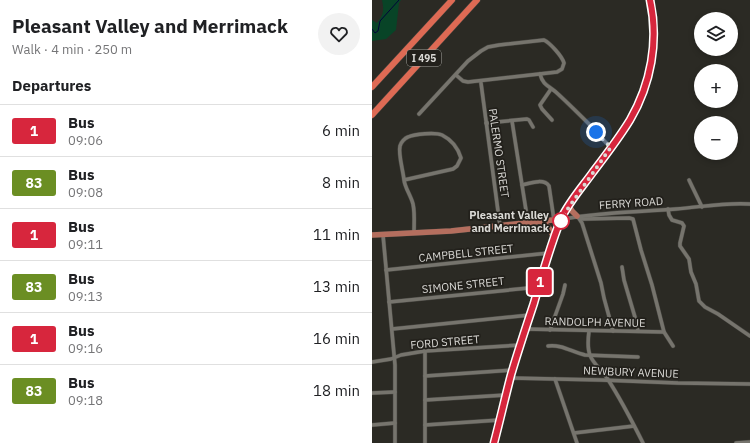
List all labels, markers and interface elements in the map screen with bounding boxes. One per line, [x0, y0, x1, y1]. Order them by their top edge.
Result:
map controls [694, 12, 738, 160]
button: layers [694, 12, 738, 56]
button: heart [318, 13, 360, 55]
text: Pleasant Valley and Merrimack [12, 14, 288, 38]
text: Walk · 4 min · 250 m [12, 41, 132, 58]
road number: I 495 [407, 50, 441, 66]
button: + [694, 64, 738, 108]
text: Departures [12, 76, 91, 95]
street label: PALERMO STREET [486, 107, 512, 199]
text: Bus [68, 113, 95, 132]
button: − [694, 116, 738, 160]
text: 6 min [322, 121, 360, 140]
text: 1 [30, 122, 38, 140]
your location [586, 122, 606, 142]
text: 09:06 [68, 132, 103, 149]
text: Bus [68, 165, 95, 184]
text: 8 min [322, 173, 360, 192]
text: 83 [26, 174, 42, 192]
text: 09:08 [68, 184, 103, 201]
street label: FERRY ROAD [598, 194, 664, 212]
place label: Pleasant Valley and Merrimack [469, 208, 550, 235]
marker: Pleasant Valley and Merrimack [552, 212, 570, 230]
text: Bus [68, 217, 95, 236]
text: 11 min [313, 225, 360, 244]
text: 1 [30, 226, 38, 244]
text: 09:11 [68, 236, 103, 253]
street label: CAMPBELL STREET [418, 241, 515, 265]
text: Bus [68, 269, 95, 288]
line badge: 1 [527, 269, 553, 295]
text: 1 [536, 273, 544, 291]
street label: SIMONE STREET [421, 274, 506, 296]
text: 13 min [313, 277, 360, 296]
text: 83 [26, 278, 42, 296]
text: 09:13 [68, 288, 103, 305]
street label: RANDOLPH AVENUE [544, 314, 646, 330]
text: Bus [68, 321, 95, 340]
text: 16 min [313, 329, 360, 348]
text: 1 [30, 330, 38, 348]
street label: FORD STREET [410, 332, 481, 352]
text: 09:16 [68, 340, 103, 357]
street label: NEWBURY AVENUE [583, 363, 679, 381]
text: Bus [68, 373, 95, 392]
text: 18 min [313, 381, 360, 400]
text: 83 [26, 382, 42, 400]
text: 09:18 [68, 392, 103, 409]

